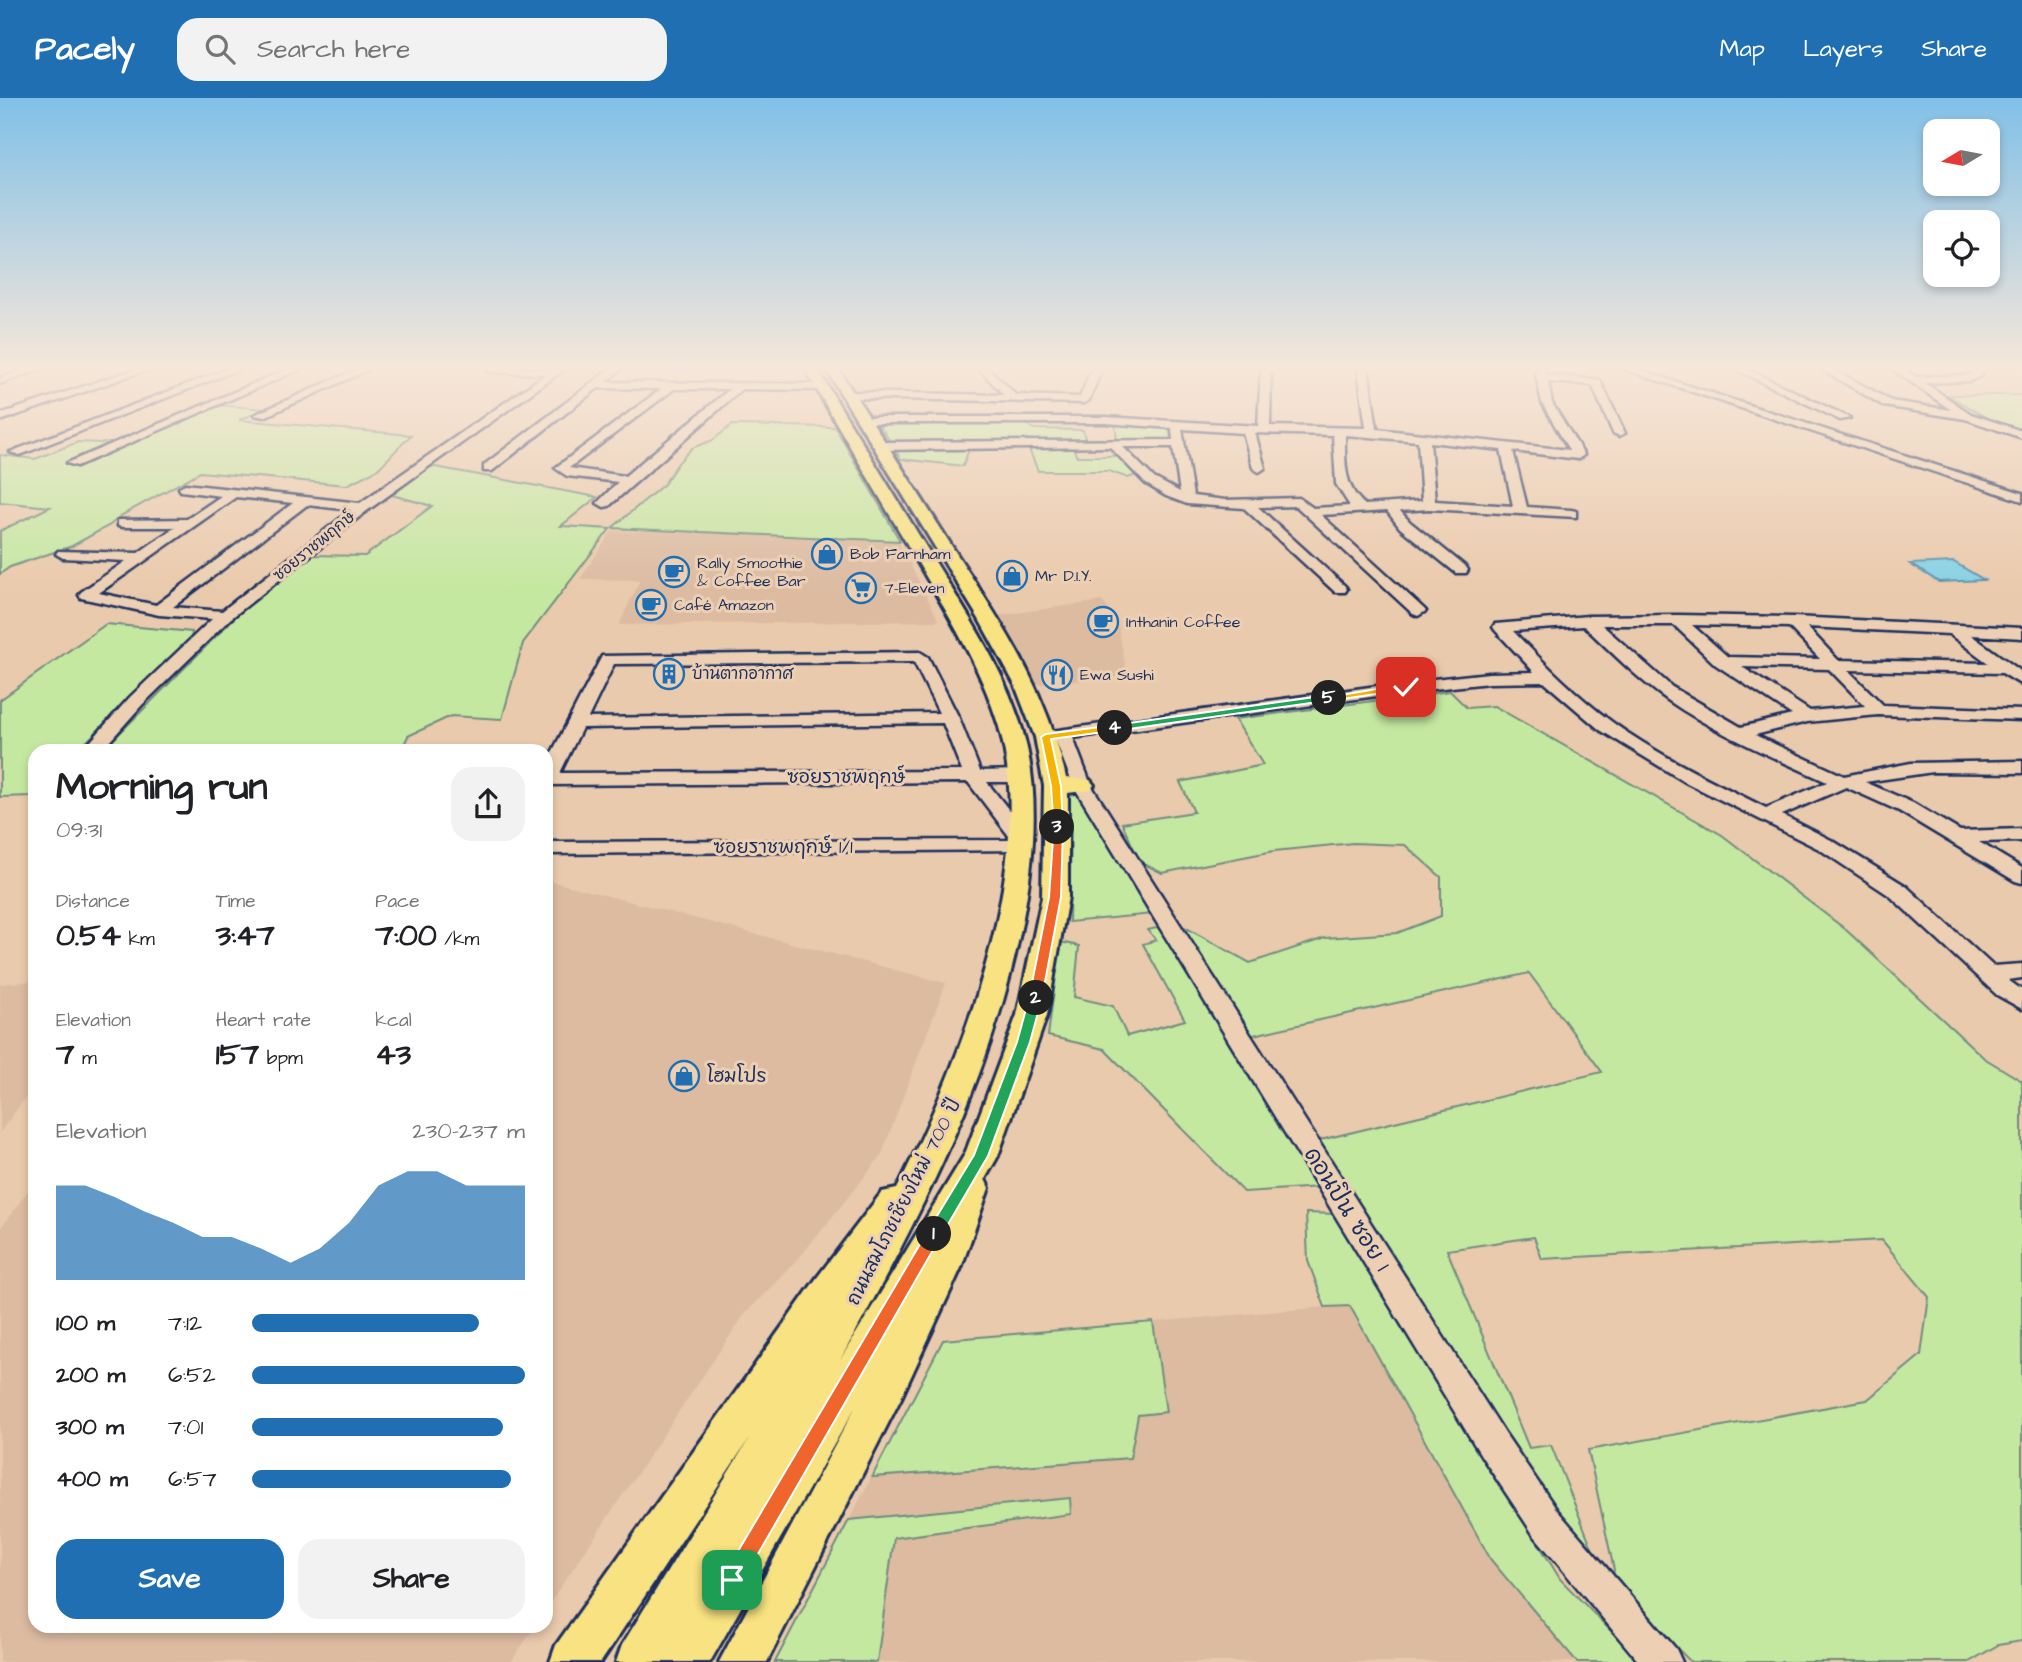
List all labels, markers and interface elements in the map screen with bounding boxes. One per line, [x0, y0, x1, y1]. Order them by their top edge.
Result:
search box [177, 18, 667, 81]
text: Pacely [35, 26, 135, 72]
icon: search [201, 30, 239, 68]
text: Search here [257, 31, 410, 67]
text: Map [1720, 32, 1765, 66]
text: Layers [1803, 32, 1883, 66]
text: Share [1921, 32, 1987, 66]
north arrow [1923, 119, 2000, 196]
map controls [1923, 119, 2000, 287]
button: locate [1923, 210, 2000, 287]
street label: ซอยราชพฤกษ์ [268, 505, 360, 586]
shop icon: Bob Farnham [810, 537, 844, 571]
place label: Bob Farnham [850, 543, 951, 565]
place label: Rally Smoothie & Coffee Bar [697, 552, 806, 592]
cafe icon: Rally Smoothie & Coffee Bar [657, 555, 691, 589]
shop icon: Mr D.I.Y. [995, 559, 1029, 593]
place label: Mr D.I.Y. [1035, 565, 1092, 587]
supermarket icon: 7-Eleven [844, 571, 878, 605]
place label: 7-Eleven [884, 577, 944, 599]
cafe icon: Café Amazon [634, 588, 668, 622]
place label: Café Amazon [674, 594, 774, 616]
cafe icon: Inthanin Coffee [1086, 605, 1120, 639]
place label: Inthanin Coffee [1126, 611, 1241, 633]
building icon: บ้านตากอากาศ [652, 657, 686, 691]
pin [1376, 657, 1436, 717]
restaurant icon: Ewa Sushi [1040, 658, 1074, 692]
place label: บ้านตากอากาศ [692, 663, 794, 685]
place label: Ewa Sushi [1080, 664, 1154, 686]
icon: check [1387, 668, 1425, 706]
pin: 5 [1312, 680, 1346, 716]
text: 5 [1322, 684, 1335, 711]
pin: 4 [1098, 710, 1132, 746]
text: 4 [1108, 714, 1121, 741]
text: Morning run [56, 762, 268, 814]
street label: ซอยราชพฤกษ์ [787, 764, 906, 791]
button: share [451, 767, 525, 841]
pin: 3 [1040, 810, 1074, 844]
text: 3 [1052, 813, 1061, 840]
text: 09:31 [56, 814, 102, 846]
street label: ซอยราชพฤกษ์ 1/1 [713, 834, 853, 861]
text: Distance [56, 888, 130, 915]
text: Time [216, 888, 255, 915]
text: Pace [375, 888, 419, 915]
text: 0.54 [56, 915, 121, 957]
text: 3:47 [216, 915, 275, 957]
text: 7:00 [375, 915, 437, 957]
text: km [121, 926, 155, 953]
text: /km [437, 926, 479, 953]
pin: 2 [1018, 981, 1054, 1016]
text: 2 [1030, 984, 1041, 1011]
text: Elevation [56, 1007, 131, 1034]
text: Heart rate [216, 1007, 311, 1034]
text: kcal [375, 1007, 412, 1034]
text: 7 [56, 1034, 74, 1076]
text: 157 [216, 1034, 259, 1076]
text: 43 [375, 1034, 411, 1076]
text: m [74, 1045, 97, 1072]
text: bpm [259, 1045, 303, 1072]
shop icon: โฮมโปร [667, 1059, 701, 1093]
place label: โฮมโปร [707, 1063, 767, 1090]
street label: ถนนสมโภชเชียงใหม่ 700 ปี [840, 1094, 968, 1310]
text: Elevation [56, 1115, 147, 1147]
text: 230–237 m [412, 1115, 525, 1147]
street label: ดอนปิน ซอย 1 [1296, 1141, 1398, 1277]
pin: 1 [916, 1216, 951, 1252]
text: 1 [932, 1220, 935, 1247]
text: 100 m [56, 1307, 115, 1339]
text: 7:12 [168, 1307, 202, 1339]
text: 200 m [56, 1359, 125, 1391]
text: 6:52 [168, 1359, 216, 1391]
text: 300 m [56, 1411, 124, 1443]
text: 7:01 [168, 1411, 203, 1443]
text: 400 m [56, 1463, 128, 1495]
text: 6:57 [168, 1463, 217, 1495]
button: Save [56, 1539, 284, 1619]
button: Share [298, 1539, 525, 1619]
pin [702, 1550, 762, 1610]
icon: arrive [713, 1561, 751, 1599]

